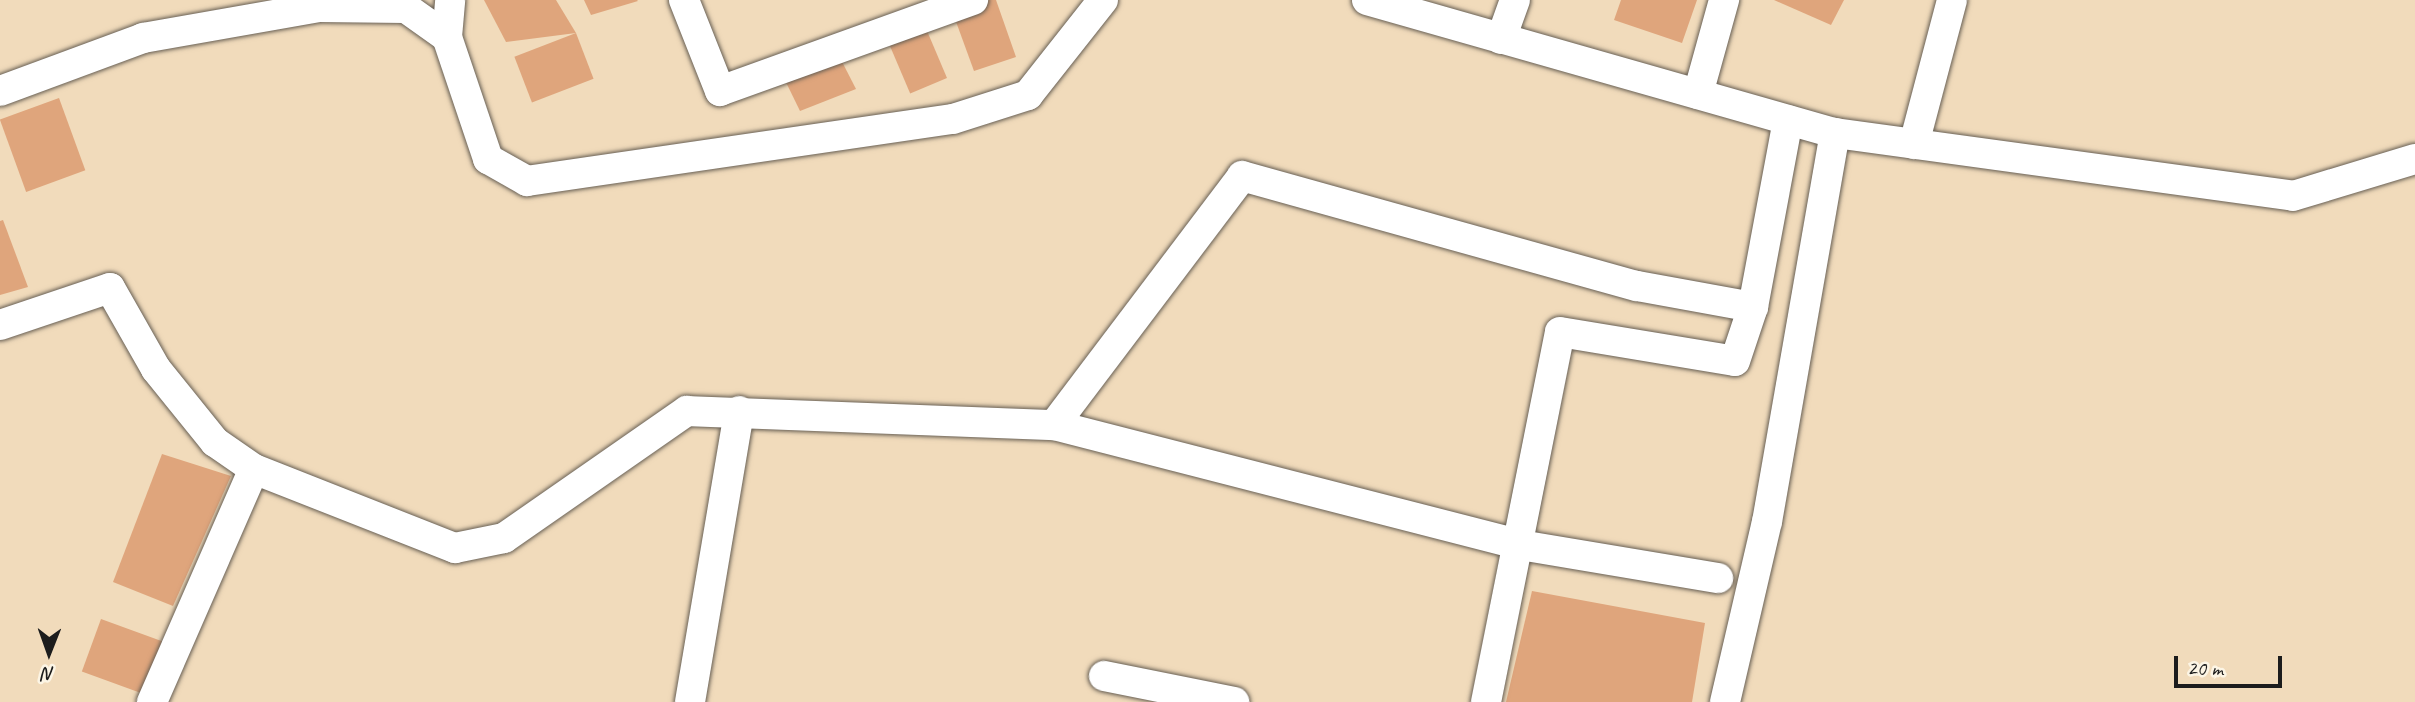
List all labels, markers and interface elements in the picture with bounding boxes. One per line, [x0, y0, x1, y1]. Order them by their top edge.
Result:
north arrow [14, 618, 84, 688]
scale bar [2177, 642, 2286, 686]
text: 20 m [2187, 655, 2223, 681]
text: N [43, 662, 55, 686]

